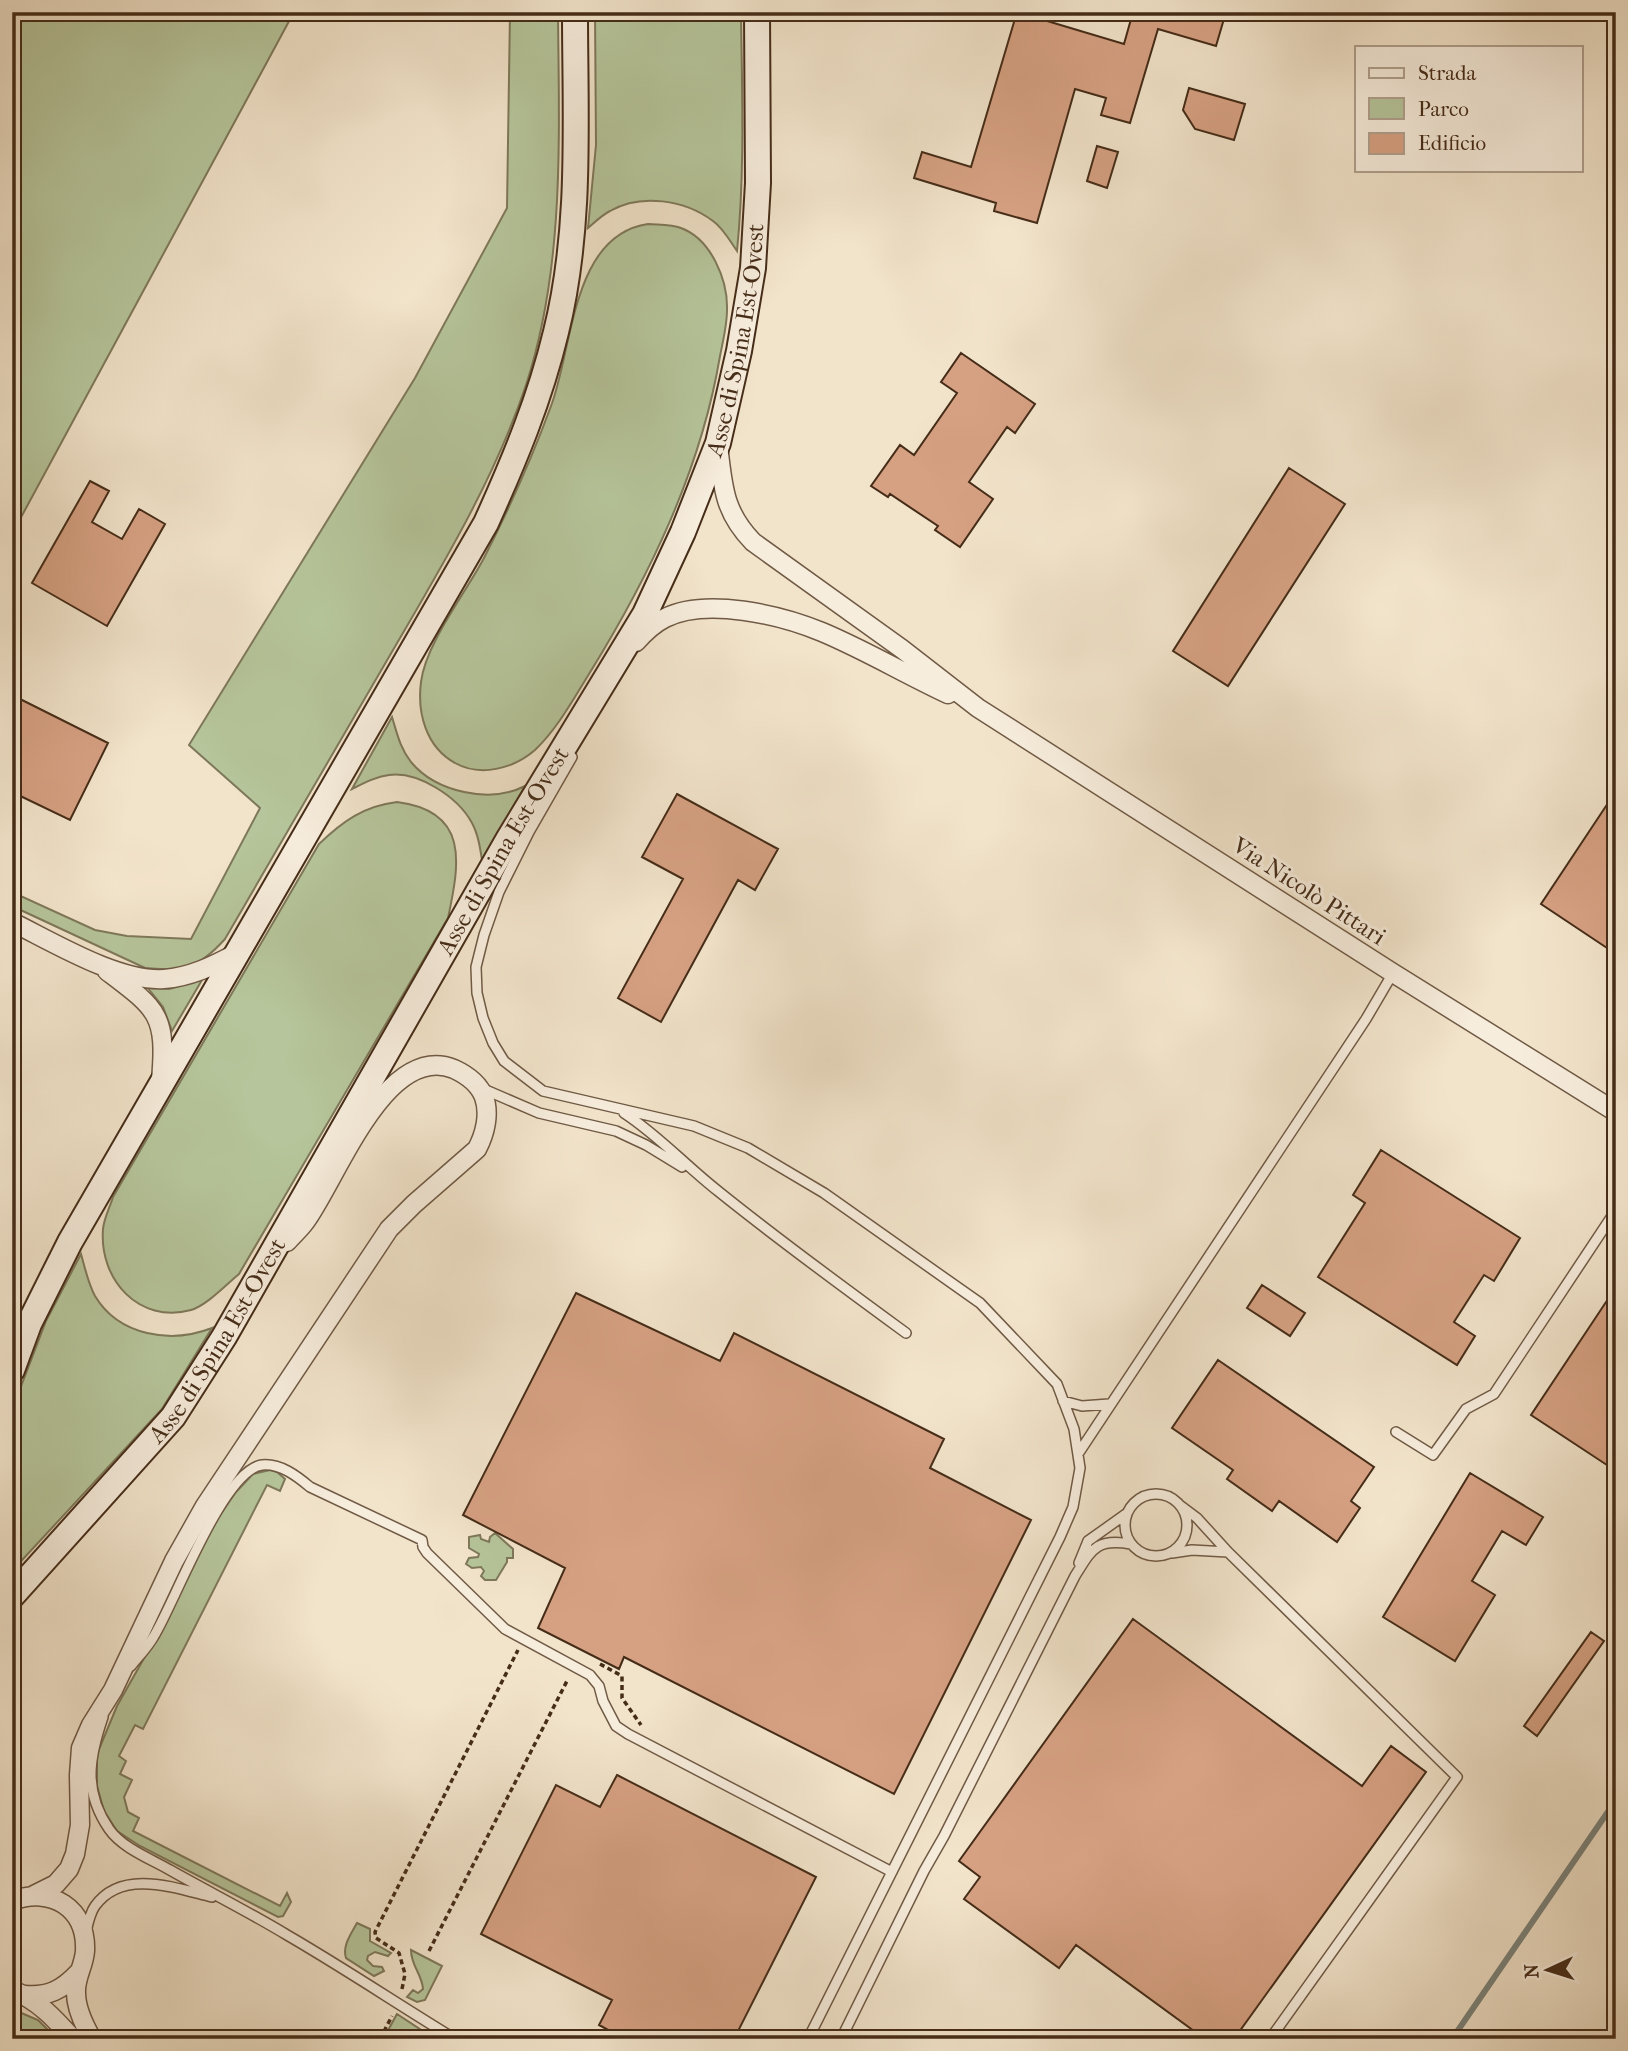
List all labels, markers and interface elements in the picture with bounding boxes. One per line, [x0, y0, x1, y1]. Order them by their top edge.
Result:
legend [1355, 46, 1582, 172]
text: Strada [1418, 61, 1476, 85]
text: Parco [1418, 97, 1469, 121]
text: Edificio [1418, 131, 1486, 155]
street label: Asse di Spina Est-Ovest [700, 222, 770, 462]
street label: Asse di Spina Est-Ovest [431, 742, 575, 961]
street label: Via Nicolò Pittari [1226, 831, 1391, 951]
street label: Asse di Spina Est-Ovest [142, 1233, 292, 1449]
north arrow [1512, 1936, 1582, 2006]
text: N [1521, 1963, 1544, 1979]

